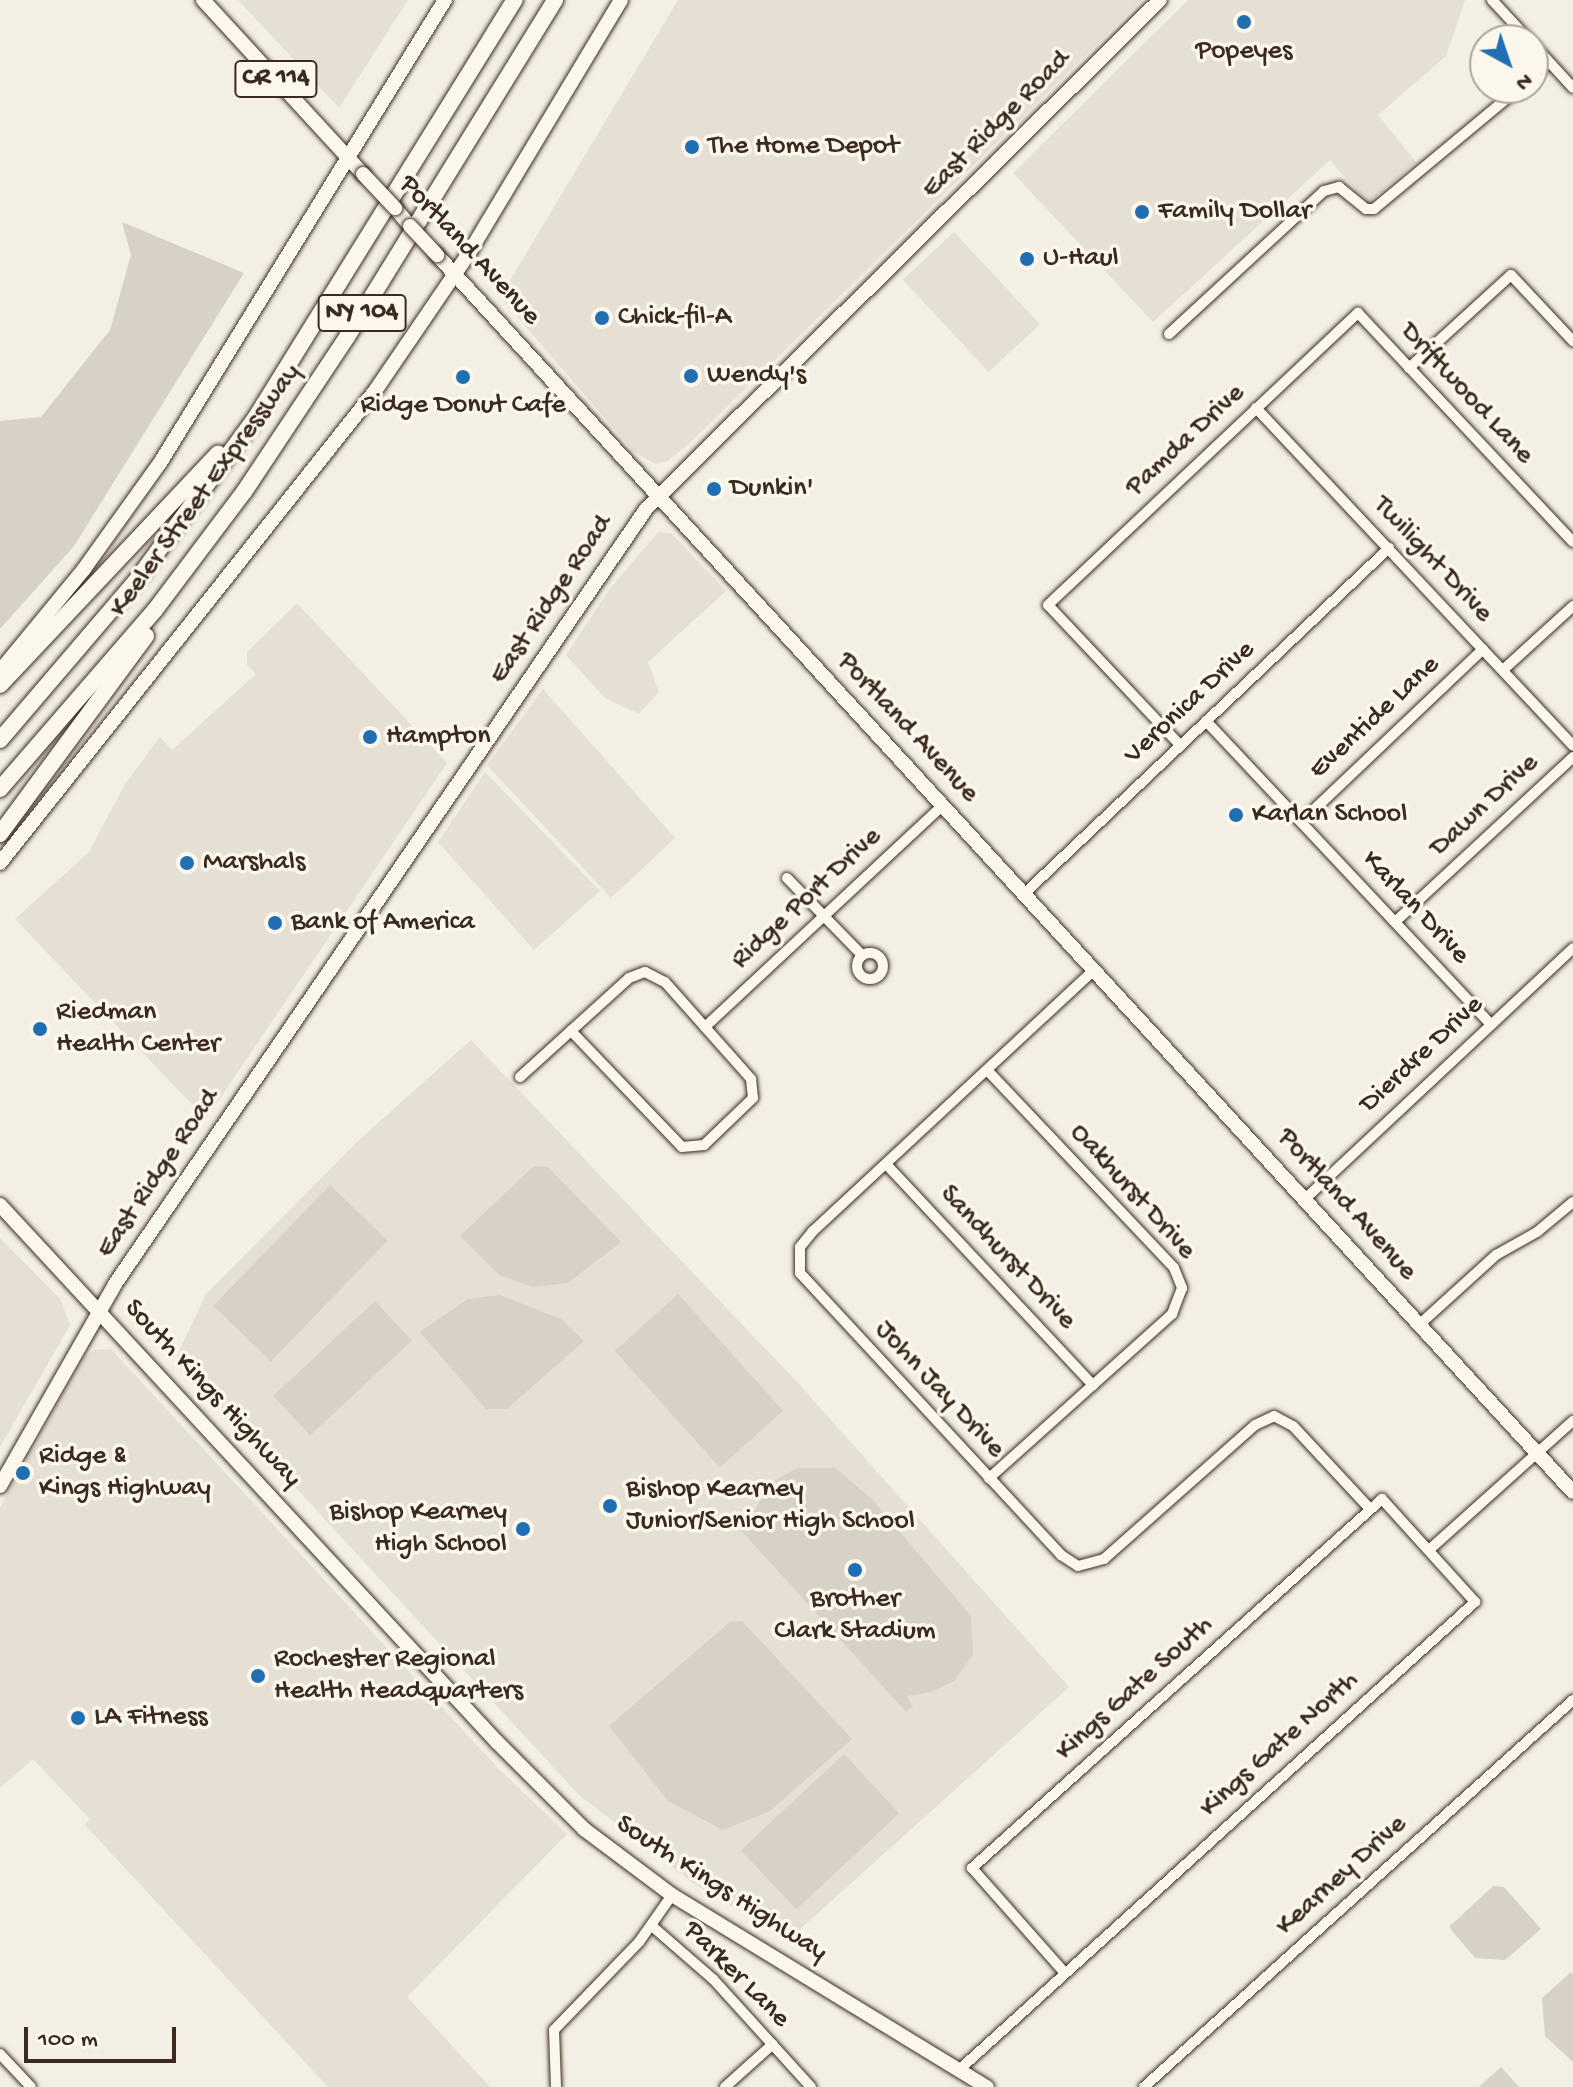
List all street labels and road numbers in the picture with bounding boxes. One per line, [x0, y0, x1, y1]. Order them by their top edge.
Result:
street label: East Ridge Road [916, 44, 1078, 206]
road number: CR 114 [234, 57, 318, 101]
street label: Portland Avenue [391, 169, 547, 333]
road number: NY 104 [316, 291, 408, 335]
street label: Driftwood Lane [1392, 316, 1540, 472]
street label: Keeler Street Expressway [103, 358, 309, 624]
street label: Pamda Drive [1120, 377, 1252, 505]
street label: Twilight Drive [1365, 490, 1499, 630]
street label: East Ridge Road [483, 509, 621, 691]
street label: Veronica Drive [1118, 634, 1262, 772]
street label: Portland Avenue [829, 646, 985, 810]
street label: Eventide Lane [1303, 649, 1447, 787]
street label: Dawn Drive [1424, 747, 1546, 865]
street label: Ridge Port Drive [725, 821, 889, 977]
street label: Karlan Drive [1354, 844, 1476, 972]
street label: Dierdre Drive [1353, 989, 1491, 1121]
street label: East Ridge Road [90, 1083, 228, 1265]
street label: Oakhurst Drive [1062, 1117, 1202, 1267]
street label: Portland Avenue [1269, 1122, 1423, 1288]
street label: Sandhurst Drive [931, 1179, 1083, 1337]
street label: South Kings Highway [116, 1293, 308, 1495]
street label: John Jay Drive [867, 1314, 1011, 1466]
street label: Kings Gate South [1049, 1609, 1221, 1769]
street label: Kings Gate North [1193, 1665, 1367, 1825]
street label: South Kings Highway [609, 1808, 833, 1970]
street label: Kearney Drive [1270, 1808, 1414, 1944]
street label: Parker Lane [675, 1914, 797, 2036]

